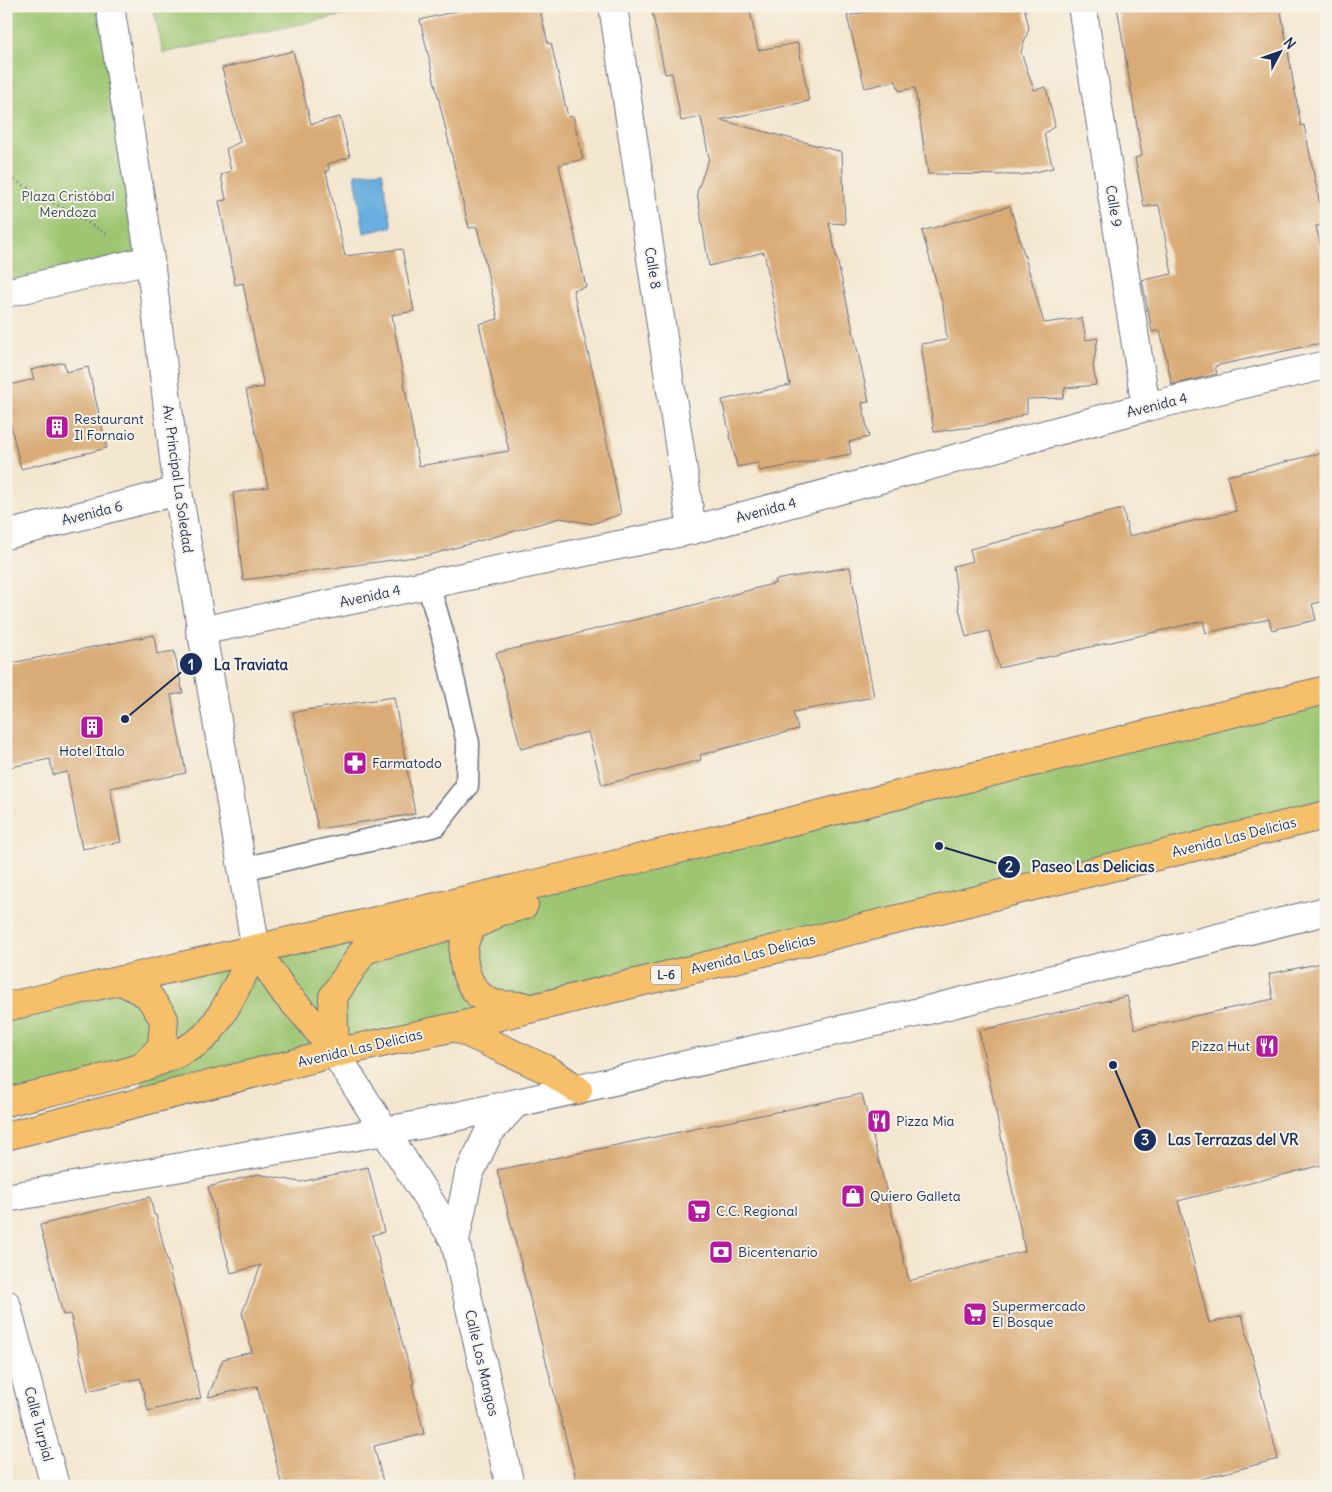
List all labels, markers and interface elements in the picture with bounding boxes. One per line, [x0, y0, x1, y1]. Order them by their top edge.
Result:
north arrow [1254, 28, 1304, 78]
text: N [1280, 34, 1300, 53]
street label: Calle 9 [1102, 184, 1126, 228]
park label: Plaza Cristóbal Mendoza [21, 187, 115, 221]
street label: Calle 8 [641, 246, 665, 290]
street label: Avenida 4 [1125, 389, 1189, 421]
street label: Av. Principal La Soledad [159, 404, 197, 554]
place label: Restaurant Il Fornaio [74, 410, 144, 444]
building icon: Restaurant Il Fornaio [44, 414, 70, 440]
street label: Avenida 4 [734, 493, 798, 527]
street label: Avenida 6 [60, 497, 124, 529]
street label: Avenida 4 [338, 581, 402, 611]
callout: La Traviata [179, 649, 298, 679]
text: 1 [188, 655, 194, 674]
text: La Traviata [214, 655, 289, 674]
building icon: Hotel Italo [79, 714, 105, 740]
place label: Hotel Italo [59, 742, 125, 760]
pharmacy icon: Farmatodo [342, 750, 368, 776]
place label: Farmatodo [372, 754, 442, 772]
street label: Avenida Las Delicias [1170, 813, 1298, 861]
callout: Paseo Las Delicias [997, 852, 1165, 882]
text: 2 [1005, 857, 1013, 876]
text: Paseo Las Delicias [1032, 857, 1155, 876]
street label: Avenida Las Delicias [689, 930, 817, 978]
road number: L-6 [651, 966, 681, 984]
street label: Avenida Las Delicias [296, 1025, 424, 1071]
restaurant icon: Pizza Hut [1254, 1033, 1280, 1059]
place label: Pizza Hut [1191, 1037, 1250, 1055]
restaurant icon: Pizza Mia [866, 1108, 892, 1134]
place label: Pizza Mia [896, 1112, 955, 1130]
callout: Las Terrazas del VR [1132, 1125, 1308, 1155]
text: 3 [1141, 1130, 1149, 1149]
text: Las Terrazas del VR [1167, 1130, 1299, 1149]
shop icon: Quiero Galleta [840, 1183, 866, 1209]
place label: Quiero Galleta [870, 1187, 961, 1205]
supermarket icon: C.C. Regional [686, 1198, 712, 1224]
place label: C.C. Regional [716, 1202, 798, 1220]
bank icon: Bicentenario [708, 1239, 734, 1265]
place label: Bicentenario [738, 1243, 818, 1261]
place label: Supermercado El Bosque [992, 1297, 1086, 1331]
supermarket icon: Supermercado El Bosque [962, 1301, 988, 1327]
street label: Calle Los Mangos [461, 1308, 503, 1418]
street label: Calle Turpial [20, 1385, 58, 1463]

